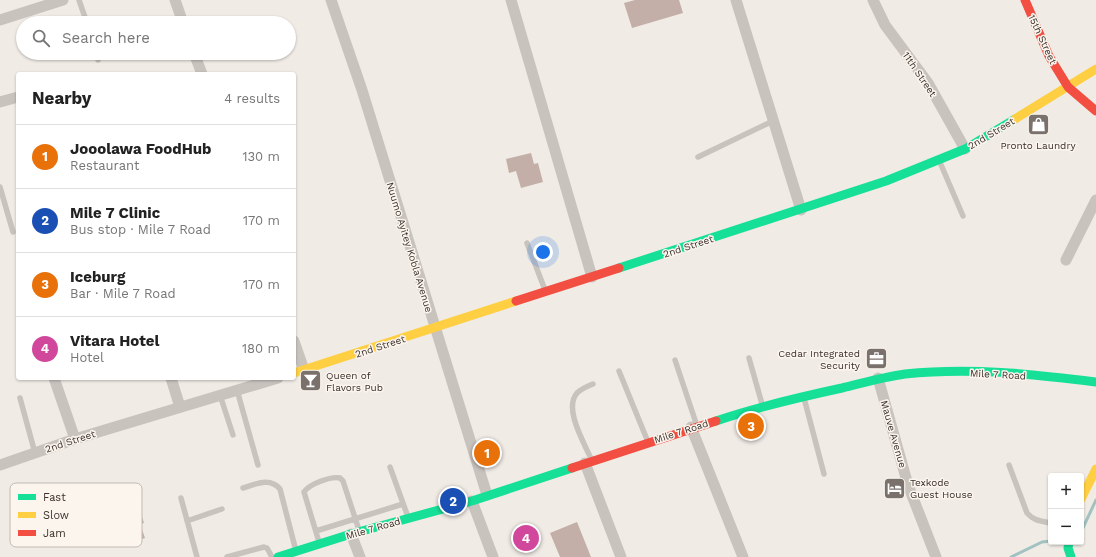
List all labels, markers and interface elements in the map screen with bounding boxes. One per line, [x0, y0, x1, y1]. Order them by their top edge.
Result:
street label: 15th Street [1026, 13, 1059, 67]
search box [16, 16, 296, 60]
icon: search [30, 27, 52, 49]
text: Search here [62, 29, 150, 47]
street label: 11th Street [901, 50, 939, 99]
text: Nearby [32, 88, 91, 108]
text: 4 results [224, 91, 280, 106]
shop icon: Pronto Laundry [1025, 112, 1051, 138]
street label: 2nd Street [966, 115, 1017, 151]
text: Jooolawa FoodHub [70, 140, 211, 158]
place label: Pronto Laundry [1000, 140, 1076, 151]
text: 1 [42, 149, 48, 164]
text: 130 m [242, 149, 280, 164]
text: Restaurant [70, 158, 140, 173]
street label: Nuumo Ayitey Kobla Avenue [384, 181, 435, 314]
text: Mile 7 Clinic [70, 204, 160, 222]
text: 2 [41, 213, 49, 228]
text: 170 m [243, 213, 280, 228]
text: Bus stop · Mile 7 Road [70, 222, 211, 237]
street label: 2nd Street [662, 233, 715, 260]
your location [533, 242, 553, 262]
text: Iceburg [70, 268, 125, 286]
text: 3 [41, 277, 49, 292]
text: 170 m [243, 277, 280, 292]
text: Bar · Mile 7 Road [70, 286, 176, 301]
text: Vitara Hotel [70, 332, 159, 350]
street label: 2nd Street [354, 333, 407, 360]
text: 4 [41, 341, 49, 356]
text: 180 m [242, 341, 280, 356]
office icon: Cedar Integrated Security [863, 346, 889, 372]
place label: Cedar Integrated Security [778, 348, 861, 371]
text: Hotel [70, 350, 104, 365]
bar icon: Queen of Flavors Pub [297, 368, 323, 394]
street label: Mile 7 Road [970, 368, 1026, 381]
place label: Queen of Flavors Pub [326, 370, 383, 393]
street label: Mauve Avenue [879, 399, 908, 469]
pin: 3 [738, 411, 764, 441]
street label: Mile 7 Road [653, 418, 710, 445]
street label: 2nd Street [44, 428, 97, 455]
pin: 1 [474, 438, 500, 468]
map controls [1048, 473, 1084, 545]
button: + [1048, 473, 1084, 509]
hotel icon: Texkode Guest House [881, 475, 907, 501]
place label: Texkode Guest House [910, 477, 973, 500]
legend [10, 483, 142, 547]
pin: 2 [440, 486, 466, 516]
text: Fast [43, 491, 66, 504]
text: Slow [43, 509, 69, 522]
button: − [1048, 509, 1084, 545]
street label: Mile 7 Road [345, 515, 402, 542]
pin: 4 [513, 523, 539, 553]
text: Jam [43, 527, 66, 540]

